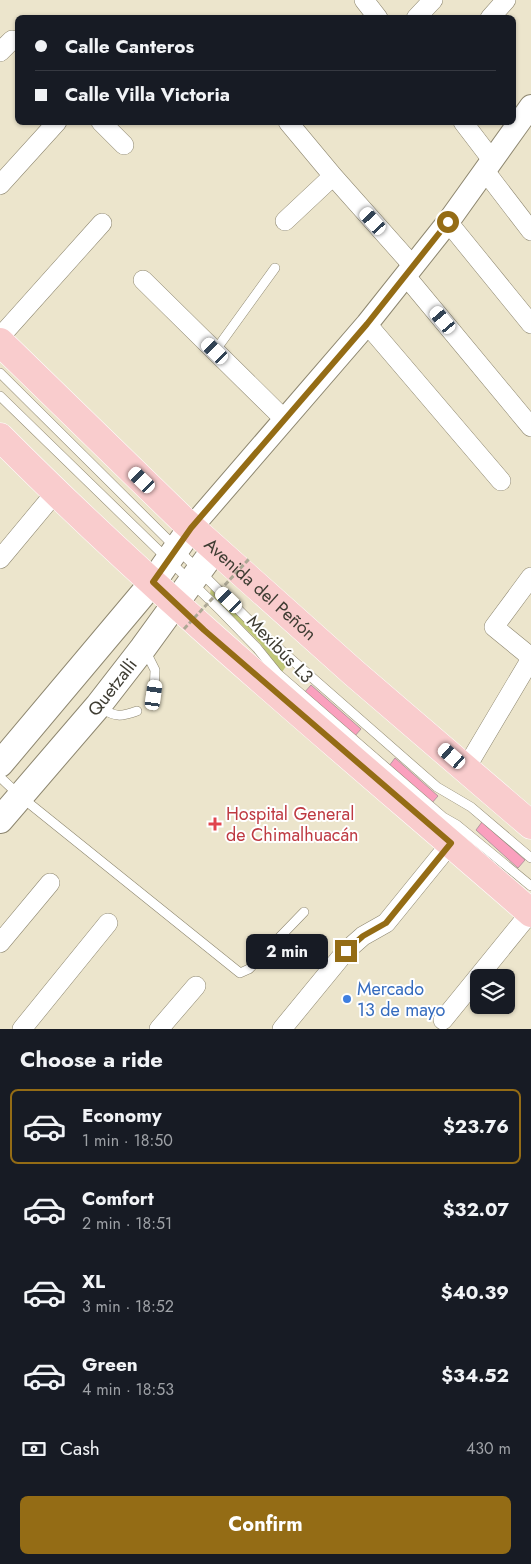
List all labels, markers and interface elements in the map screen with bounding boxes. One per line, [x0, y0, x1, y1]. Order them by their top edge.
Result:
text: Calle Canteros [65, 33, 194, 60]
text: Calle Villa Victoria [65, 81, 230, 108]
car [357, 205, 388, 237]
route start [437, 211, 459, 233]
car [427, 304, 458, 336]
car [198, 335, 231, 367]
car [125, 464, 158, 496]
street label: Avenida del Peñón [198, 532, 322, 646]
car [212, 584, 245, 616]
street label: Mexibús L3 [241, 609, 319, 689]
street label: Quetzalli [82, 653, 143, 722]
car [144, 679, 163, 711]
car [435, 740, 468, 772]
place label: Hospital General de Chimalhuacán [226, 801, 359, 848]
marker: Hospital General de Chimalhuacán [208, 817, 222, 831]
callout: 2 min [246, 934, 328, 968]
text: 2 min [266, 940, 308, 963]
route end [335, 940, 357, 962]
map controls [470, 969, 515, 1014]
button: layers [470, 969, 515, 1014]
place label: Mercado 13 de mayo [357, 976, 446, 1023]
marker: Mercado 13 de mayo [341, 993, 353, 1005]
text: Choose a ride [20, 1043, 163, 1075]
text: Economy [82, 1102, 162, 1129]
icon: car [22, 1104, 67, 1149]
text: $23.76 [443, 1113, 509, 1140]
text: 1 min · 18:50 [82, 1129, 173, 1152]
text: Comfort [82, 1185, 154, 1212]
icon: car [22, 1187, 67, 1232]
text: $32.07 [443, 1196, 509, 1223]
text: 2 min · 18:51 [82, 1212, 172, 1235]
text: XL [82, 1268, 105, 1295]
icon: car [22, 1270, 67, 1315]
text: $40.39 [441, 1279, 509, 1306]
text: 3 min · 18:52 [82, 1295, 174, 1318]
text: Green [82, 1351, 138, 1378]
icon: car [22, 1353, 67, 1398]
text: $34.52 [441, 1362, 509, 1389]
text: 4 min · 18:53 [82, 1378, 174, 1401]
icon: cash [20, 1435, 48, 1463]
text: Cash [60, 1435, 100, 1462]
text: 430 m [466, 1437, 511, 1460]
button: Confirm [20, 1496, 511, 1554]

